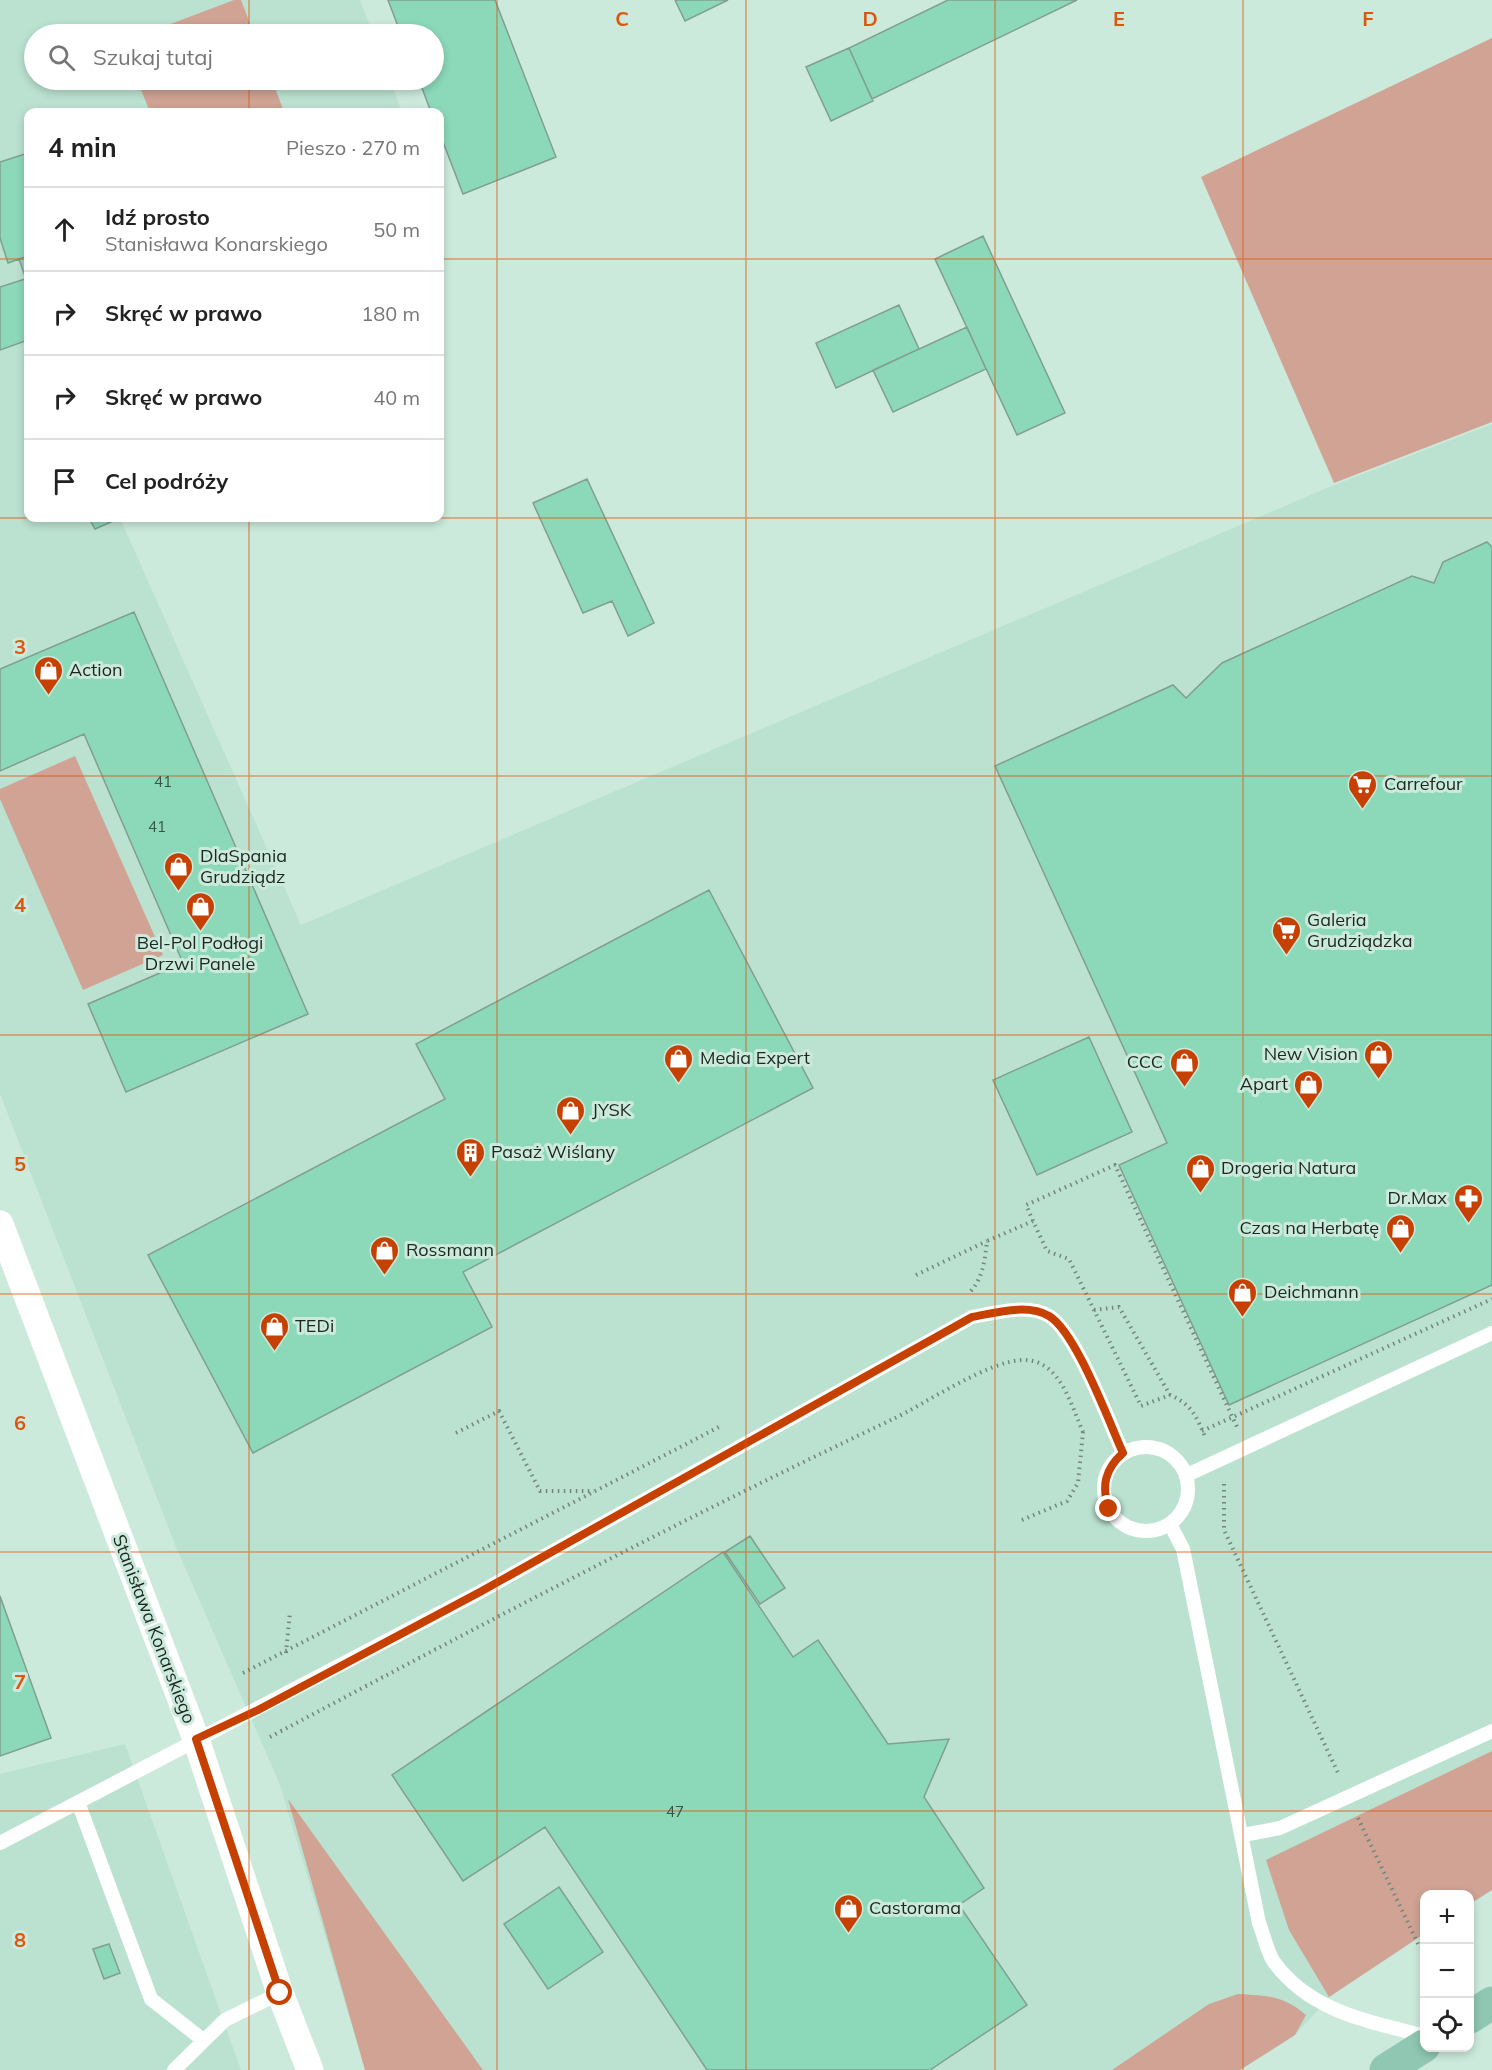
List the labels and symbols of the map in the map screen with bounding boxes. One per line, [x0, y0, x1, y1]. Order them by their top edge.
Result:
text: C [615, 6, 629, 31]
text: D [862, 6, 878, 31]
text: E [1113, 6, 1125, 31]
text: F [1362, 6, 1374, 31]
text: 3 [14, 634, 26, 659]
shop icon: Action [32, 654, 64, 696]
place label: Action [69, 658, 122, 681]
supermarket icon: Carrefour [1347, 768, 1379, 810]
house number: 41 [154, 772, 172, 791]
place label: Carrefour [1384, 772, 1463, 795]
house number: 41 [148, 817, 166, 836]
place label: DlaSpania Grudziądz [200, 844, 287, 888]
shop icon: DlaSpania Grudziądz [163, 850, 195, 892]
shop icon: Bel-Pol Podłogi Drzwi Panele [184, 890, 216, 932]
text: 4 [14, 892, 26, 917]
place label: Galeria Grudziądzka [1307, 908, 1412, 952]
supermarket icon: Galeria Grudziądzka [1270, 914, 1302, 956]
place label: Bel-Pol Podłogi Drzwi Panele [137, 931, 263, 975]
shop icon: New Vision [1363, 1038, 1395, 1080]
shop icon: Media Expert [663, 1042, 695, 1084]
place label: New Vision [1264, 1042, 1358, 1065]
place label: Media Expert [700, 1046, 810, 1069]
shop icon: CCC [1168, 1046, 1200, 1088]
place label: CCC [1127, 1050, 1163, 1073]
shop icon: Apart [1293, 1068, 1325, 1110]
place label: Apart [1240, 1072, 1288, 1095]
shop icon: JYSK [555, 1094, 587, 1136]
place label: JYSK [592, 1098, 632, 1121]
building icon: Pasaż Wiślany [454, 1136, 486, 1178]
place label: Pasaż Wiślany [491, 1140, 616, 1163]
text: 5 [14, 1151, 26, 1176]
shop icon: Drogeria Natura [1184, 1152, 1216, 1194]
place label: Drogeria Natura [1221, 1156, 1356, 1179]
pharmacy icon: Dr.Max [1452, 1182, 1484, 1224]
place label: Dr.Max [1387, 1186, 1447, 1209]
shop icon: Czas na Herbatę [1384, 1212, 1416, 1254]
place label: Czas na Herbatę [1240, 1216, 1379, 1239]
shop icon: Rossmann [369, 1234, 401, 1276]
place label: Rossmann [406, 1238, 494, 1261]
shop icon: Deichmann [1227, 1276, 1259, 1318]
place label: Deichmann [1264, 1280, 1359, 1303]
shop icon: TEDi [258, 1310, 290, 1352]
place label: TEDi [295, 1314, 334, 1337]
text: 6 [14, 1410, 26, 1435]
route end [1095, 1495, 1121, 1521]
street label: Stanisława Konarskiego [108, 1531, 201, 1727]
text: 7 [14, 1669, 26, 1694]
house number: 47 [666, 1802, 684, 1821]
shop icon: Castorama [832, 1892, 864, 1934]
place label: Castorama [869, 1896, 961, 1919]
text: 8 [14, 1927, 26, 1952]
route start [266, 1979, 292, 2005]

